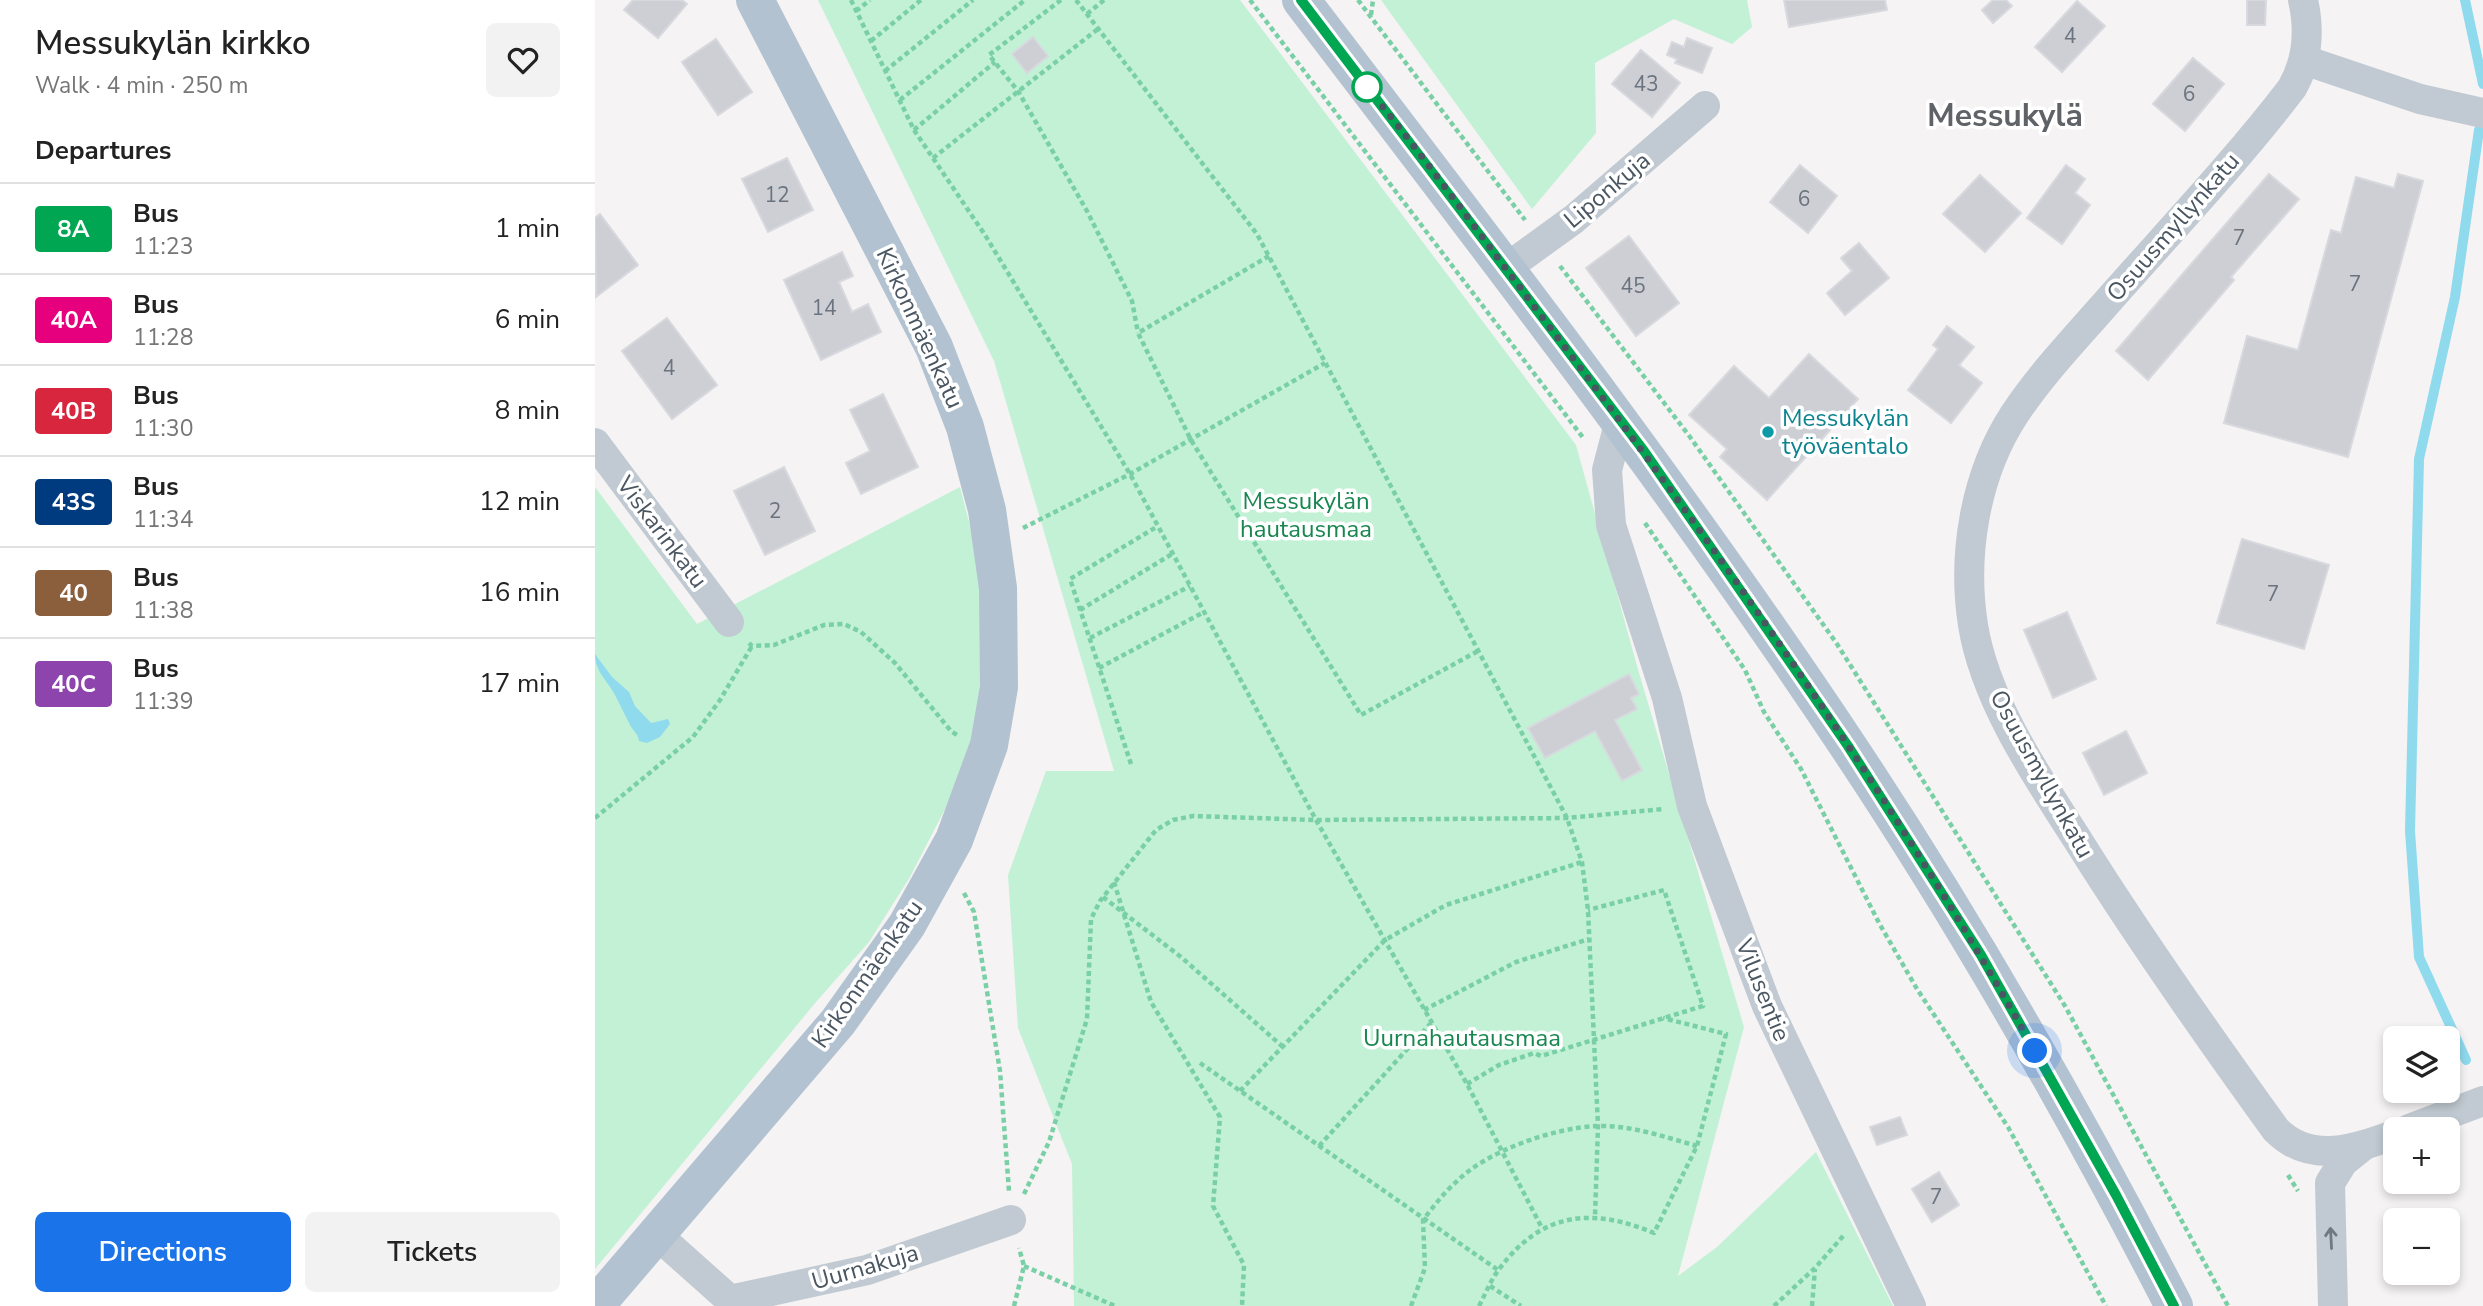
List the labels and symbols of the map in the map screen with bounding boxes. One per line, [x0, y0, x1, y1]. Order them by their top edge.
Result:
house number: 4 [2064, 22, 2076, 50]
house number: 43 [1633, 70, 1659, 98]
unlabelled marker [1352, 72, 1382, 102]
house number: 6 [2183, 80, 2195, 108]
district label: Messukylä [1927, 94, 2083, 137]
street label: Liponkuja [1557, 145, 1657, 235]
street label: Osuusmyllynkatu [2099, 146, 2247, 308]
house number: 12 [764, 181, 790, 209]
house number: 6 [1798, 185, 1810, 213]
house number: 7 [2233, 224, 2245, 252]
street label: Kirkonmäenkatu [869, 242, 971, 414]
house number: 7 [2349, 270, 2361, 298]
house number: 45 [1620, 272, 1646, 300]
house number: 14 [811, 294, 837, 322]
house number: 4 [663, 354, 675, 382]
place label: Messukylän työväentalo [1782, 402, 1909, 462]
marker: Messukylän työväentalo [1760, 424, 1776, 440]
street label: Viskarinkatu [609, 469, 715, 595]
park label: Messukylän hautausmaa [1240, 485, 1372, 545]
house number: 2 [769, 497, 781, 525]
house number: 7 [2267, 580, 2279, 608]
street label: Osuusmyllynkatu [1983, 684, 2101, 864]
street label: Kirkonmäenkatu [804, 894, 930, 1054]
street label: Vilusentie [1728, 933, 1798, 1046]
park label: Uurnahautausmaa [1363, 1022, 1561, 1054]
your location [2017, 1033, 2052, 1068]
house number: 7 [1930, 1183, 1942, 1211]
one-way arrow [2324, 1227, 2337, 1250]
street label: Uurnakuja [808, 1236, 922, 1298]

